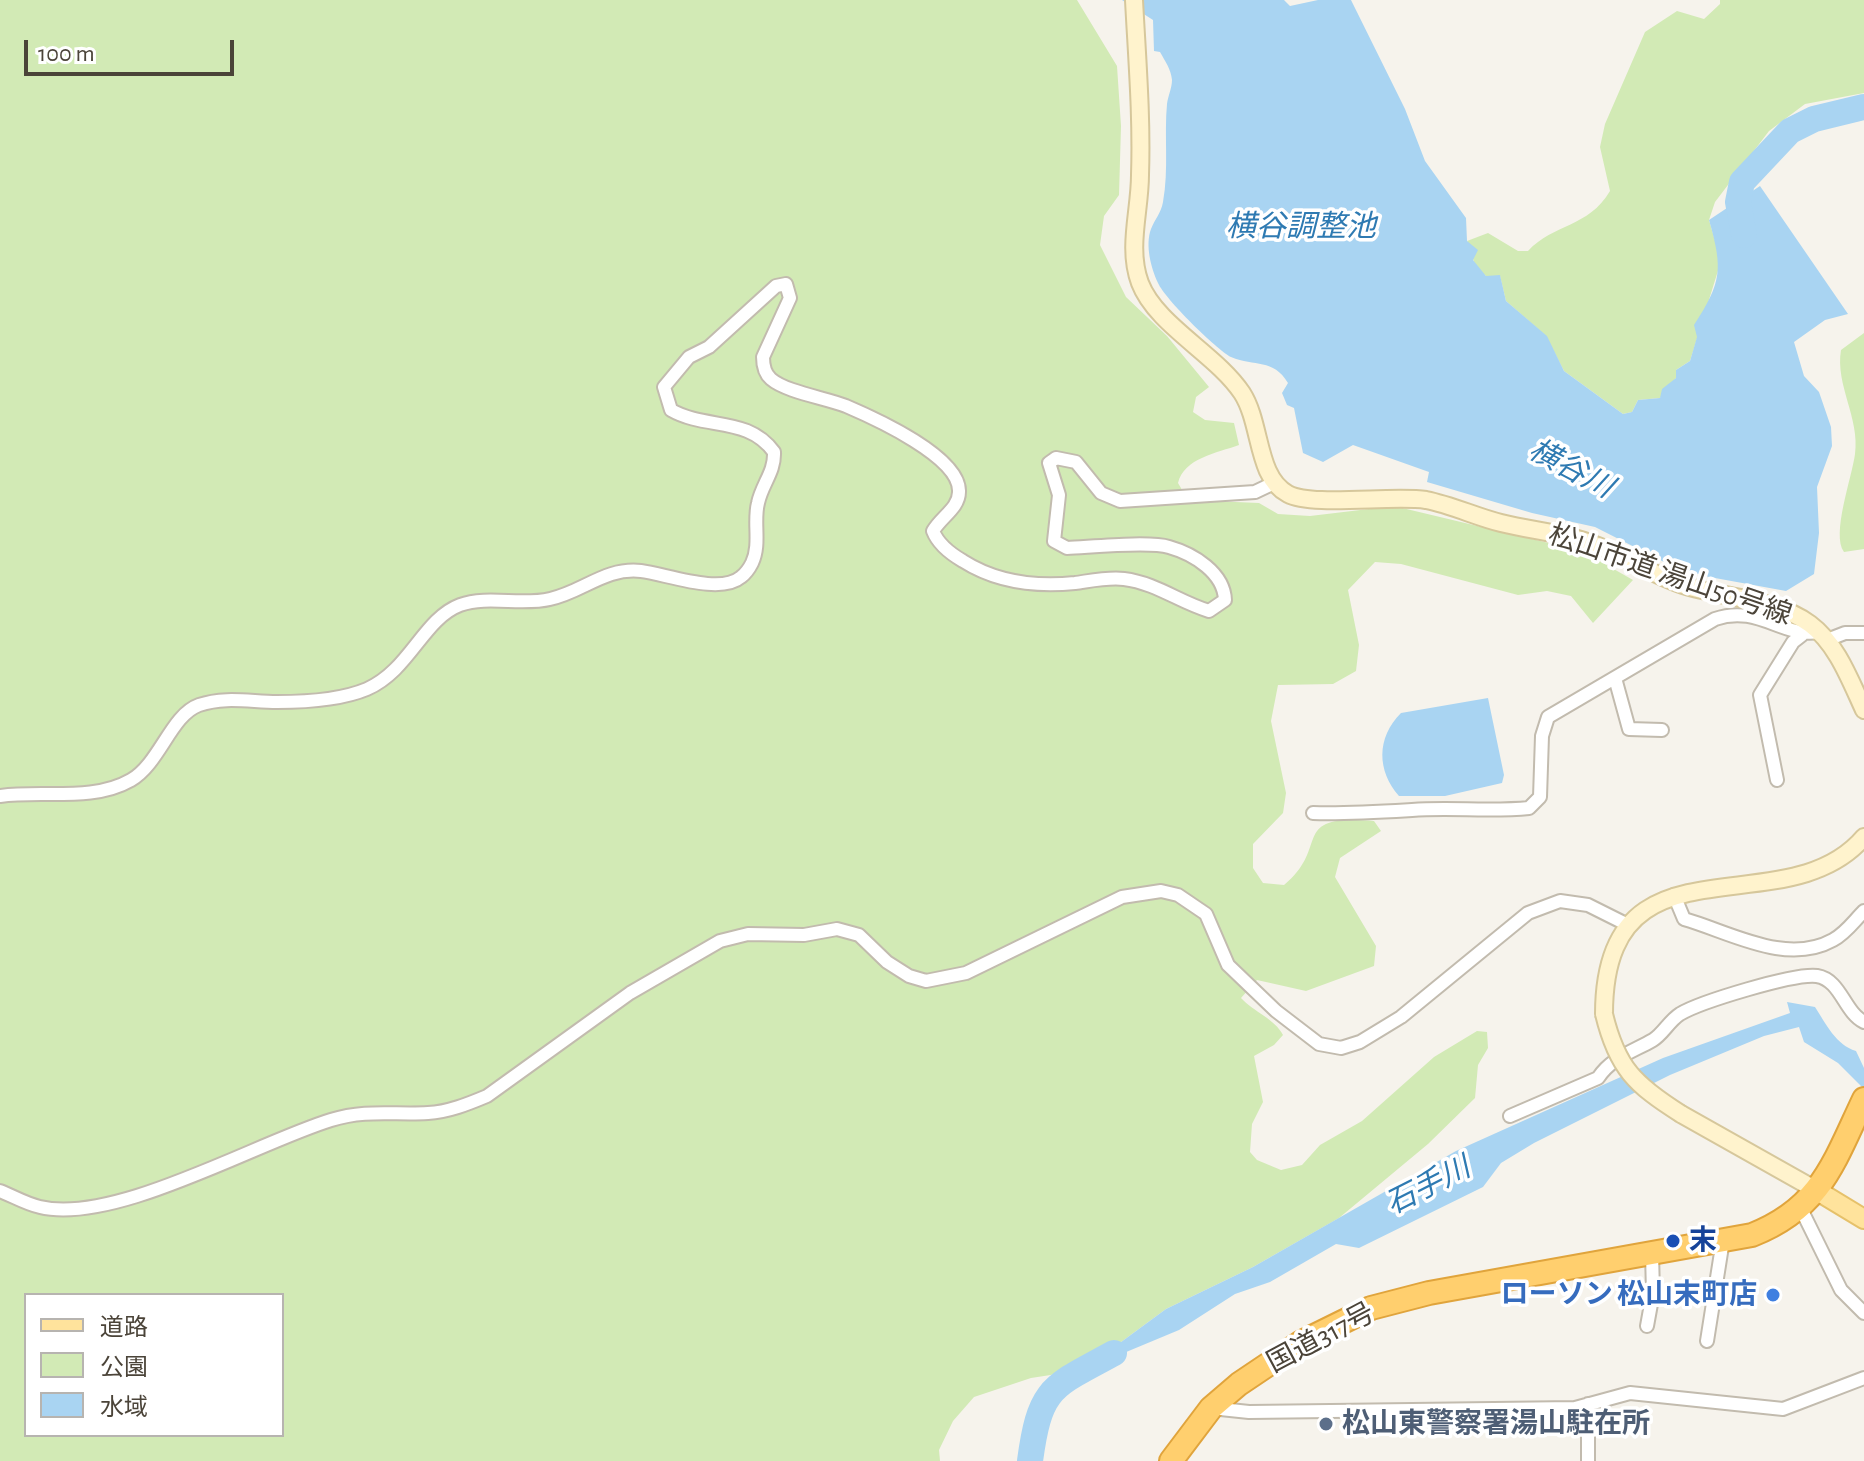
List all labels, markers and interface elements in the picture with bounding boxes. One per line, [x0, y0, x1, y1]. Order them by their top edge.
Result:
scale bar [28, 24, 238, 74]
text: 100 m [38, 42, 95, 66]
water label: 横谷調整池 [1226, 209, 1376, 245]
water label: 横谷川 [1523, 432, 1619, 506]
street label: 松山市道 湯山50号線 [1544, 518, 1796, 632]
water label: 石手川 [1380, 1150, 1476, 1222]
place label: 末 [1689, 1224, 1717, 1258]
marker: 末 [1664, 1232, 1682, 1250]
place label: ローソン 松山末町店 [1501, 1278, 1757, 1312]
marker: ローソン 松山末町店 [1764, 1286, 1782, 1304]
legend [24, 1293, 284, 1437]
street label: 国道317号 [1262, 1296, 1380, 1380]
text: 道路 [100, 1316, 148, 1340]
text: 公園 [100, 1356, 148, 1380]
text: 水域 [100, 1396, 148, 1420]
place label: 松山東警察署湯山駐在所 [1342, 1407, 1650, 1441]
marker: 松山東警察署湯山駐在所 [1317, 1415, 1335, 1433]

